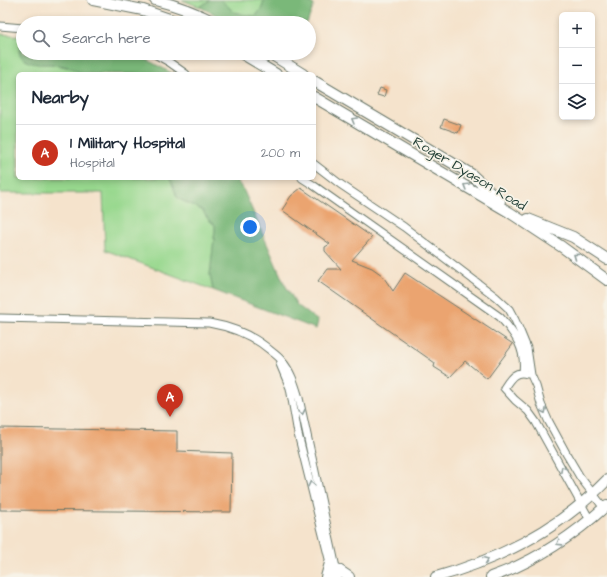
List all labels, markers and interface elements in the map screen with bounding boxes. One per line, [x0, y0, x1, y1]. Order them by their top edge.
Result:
map controls [559, 12, 595, 120]
button: + [559, 12, 595, 48]
search box [16, 16, 316, 60]
icon: search [30, 27, 52, 49]
text: Search here [62, 28, 151, 49]
button: − [559, 48, 595, 84]
button: layers [559, 84, 595, 120]
text: Nearby [32, 86, 89, 110]
one-way arrow [351, 118, 358, 125]
street label: Roger Dyason Road [409, 132, 530, 216]
text: 1 Military Hospital [70, 133, 185, 154]
text: A [41, 144, 49, 162]
text: 200 m [261, 144, 300, 162]
text: Hospital [70, 154, 115, 172]
one-way arrow [463, 184, 470, 191]
your location [240, 217, 260, 237]
one-way arrow [573, 254, 580, 261]
pin: A [157, 384, 183, 417]
one-way arrow [539, 407, 547, 415]
one-way arrow [297, 409, 305, 415]
one-way arrow [560, 466, 567, 473]
one-way arrow [307, 481, 316, 488]
one-way arrow [556, 538, 563, 545]
one-way arrow [483, 556, 490, 564]

